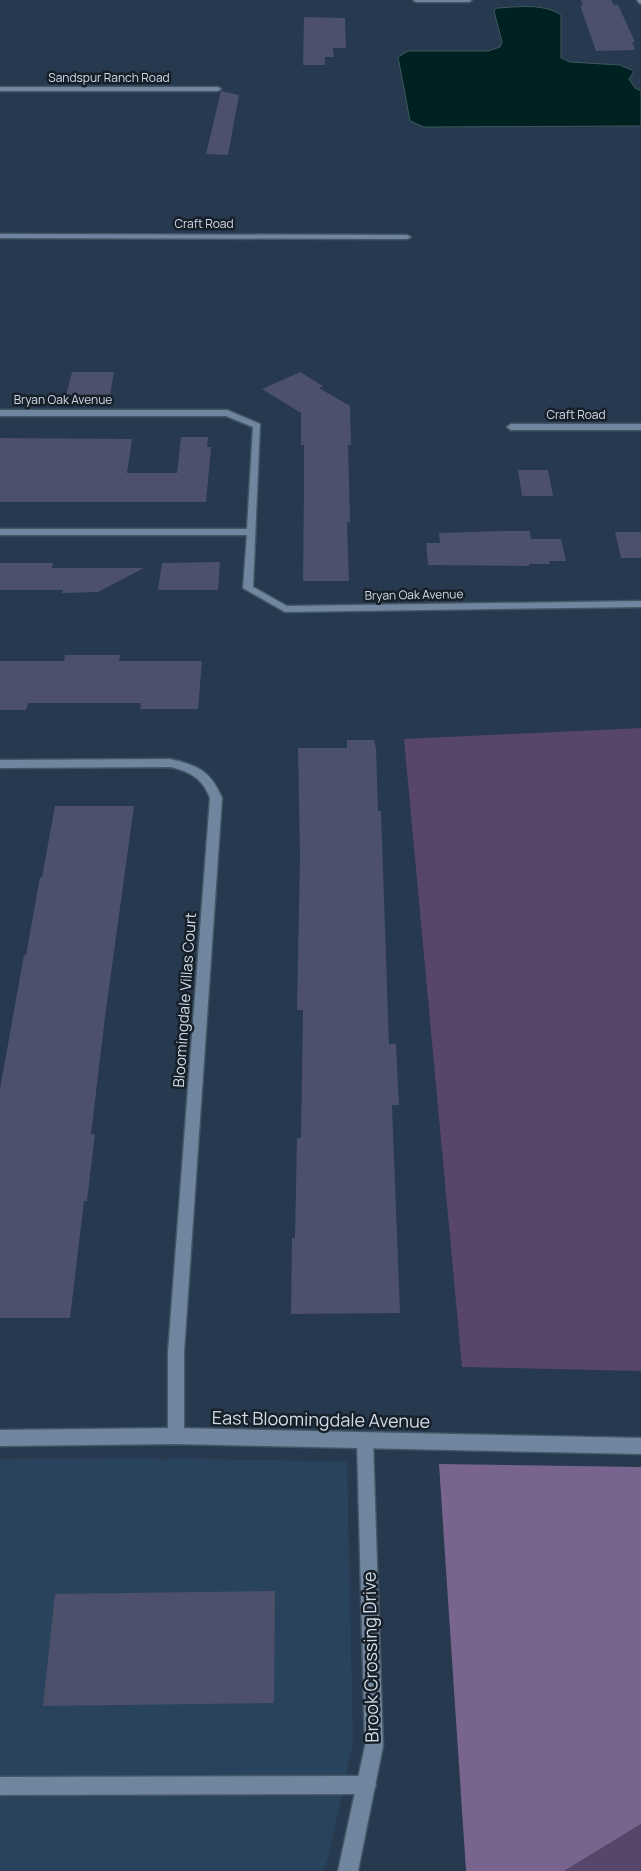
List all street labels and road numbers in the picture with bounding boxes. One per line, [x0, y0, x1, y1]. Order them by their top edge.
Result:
street label: Sandspur Ranch Road [48, 69, 170, 86]
street label: Craft Road [174, 215, 234, 232]
street label: Bryan Oak Avenue [14, 391, 112, 408]
street label: Craft Road [546, 406, 606, 423]
street label: Bryan Oak Avenue [365, 585, 463, 604]
street label: Bloomingdale Villas Court [168, 912, 201, 1088]
street label: East Bloomingdale Avenue [212, 1405, 430, 1433]
street label: Brook Crossing Drive [357, 1571, 383, 1743]

